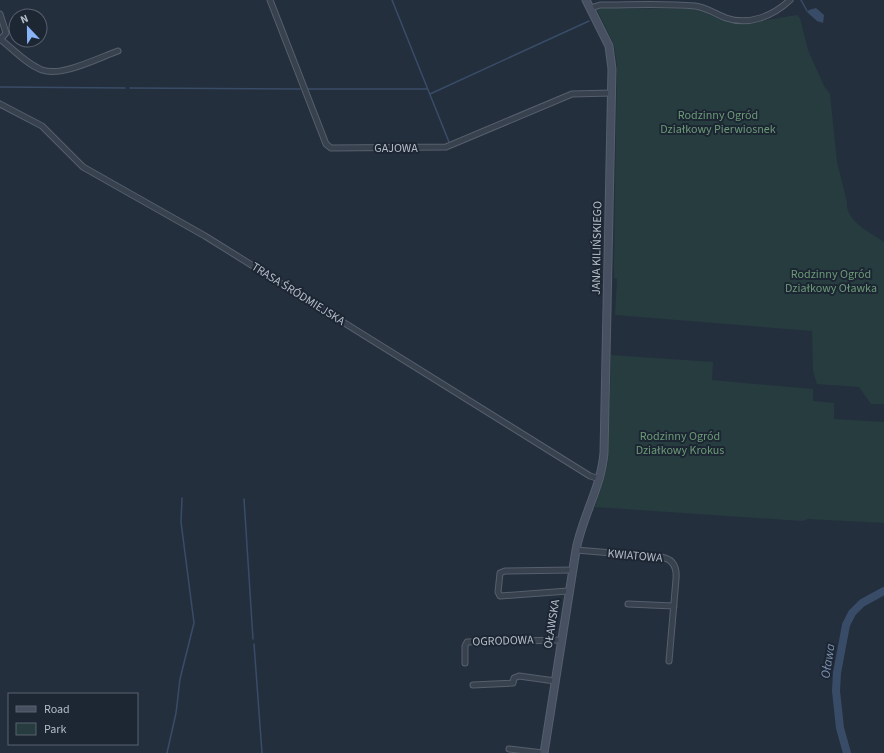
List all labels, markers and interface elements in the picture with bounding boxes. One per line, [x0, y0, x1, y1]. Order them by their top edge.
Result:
north arrow [8, 8, 48, 48]
text: N [18, 11, 31, 28]
park label: Rodzinny Ogród Działkowy Pierwiosnek [660, 107, 776, 138]
street label: GAJOWA [374, 140, 418, 157]
street label: JANA KILIŃSKIEGO [588, 201, 606, 295]
street label: TRASA ŚRÓDMIEJSKA [248, 258, 348, 330]
park label: Rodzinny Ogród Działkowy Oławka [785, 266, 877, 297]
park label: Rodzinny Ogród Działkowy Krokus [636, 428, 724, 459]
street label: KWIATOWA [607, 545, 664, 567]
street label: OŁAWSKA [540, 598, 564, 650]
street label: OGRODOWA [472, 631, 534, 651]
water label: Oława [816, 642, 840, 680]
legend [8, 693, 138, 745]
text: Road [44, 701, 70, 718]
text: Park [44, 721, 66, 738]

